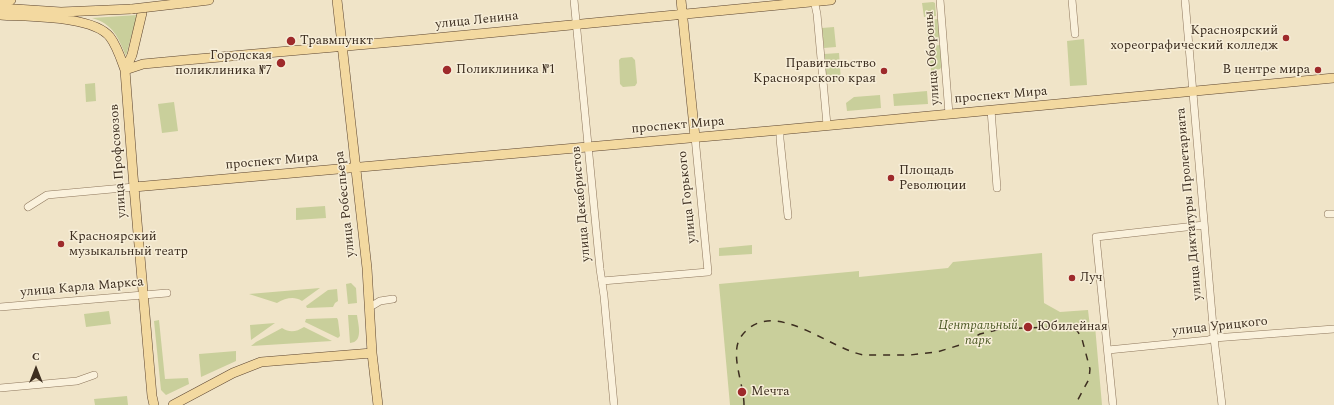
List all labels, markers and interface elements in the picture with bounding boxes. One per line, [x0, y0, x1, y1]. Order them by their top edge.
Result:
street label: улица Ленина [435, 9, 519, 33]
street label: улица Обороны [922, 10, 944, 106]
place label: Красноярский хореографический колледж [1111, 23, 1278, 54]
place label: Травмпункт [300, 33, 373, 49]
marker: Красноярский хореографический колледж [1281, 33, 1291, 43]
marker: Травмпункт [285, 35, 297, 47]
place label: Городская поликлиника №7 [175, 48, 272, 79]
place label: Правительство Красноярского края [753, 56, 876, 87]
marker: Городская поликлиника №7 [275, 57, 287, 69]
place label: Поликлиника №1 [456, 62, 555, 78]
place label: В центре мира [1222, 62, 1310, 78]
marker: Поликлиника №1 [441, 64, 453, 76]
marker: В центре мира [1313, 65, 1323, 75]
marker: Правительство Красноярского края [879, 66, 889, 76]
street label: проспект Мира [954, 84, 1048, 108]
street label: улица Профсоюзов [107, 104, 131, 218]
street label: улица Диктатуры Пролетариата [1174, 107, 1206, 301]
street label: проспект Мира [631, 114, 725, 138]
street label: улица Декабристов [569, 146, 595, 262]
street label: проспект Мира [225, 150, 319, 174]
street label: улица Робеспьера [333, 150, 359, 258]
street label: улица Горького [675, 150, 701, 244]
place label: Площадь Революции [899, 163, 966, 194]
marker: Площадь Революции [886, 173, 896, 183]
place label: Красноярский музыкальный театр [69, 229, 188, 260]
marker: Красноярский музыкальный театр [56, 239, 66, 249]
place label: Луч [1080, 270, 1103, 286]
marker: Луч [1067, 273, 1077, 283]
street label: улица Карла Маркса [20, 275, 144, 301]
street label: улица Урицкого [1171, 314, 1269, 340]
park label: Центральный парк [938, 318, 1018, 349]
place label: Юбилейная [1037, 319, 1108, 335]
marker: Юбилейная [1022, 321, 1034, 333]
text: С [32, 348, 40, 365]
north arrow [16, 349, 56, 389]
place label: Мечта [751, 384, 790, 400]
marker: Мечта [736, 386, 748, 398]

